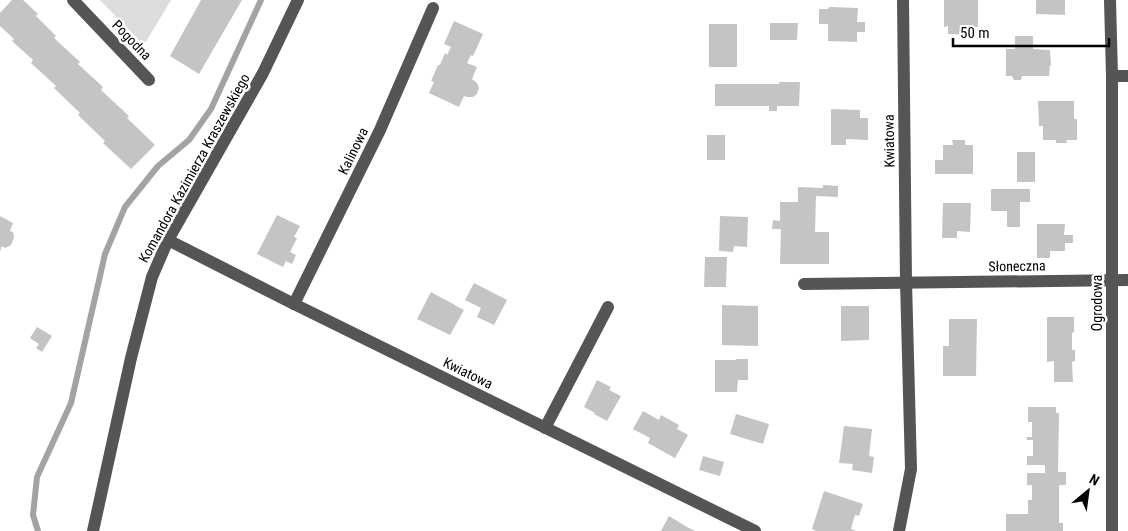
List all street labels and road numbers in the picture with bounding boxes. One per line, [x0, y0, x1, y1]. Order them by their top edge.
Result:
street label: Pogodna [109, 17, 155, 63]
street label: Komandora Kazimierza Kraszewskiego [135, 71, 253, 265]
street label: Kwiatowa [881, 114, 897, 168]
street label: Kalinowa [335, 125, 371, 177]
street label: Słoneczna [988, 258, 1046, 274]
street label: Ogrodowa [1089, 275, 1105, 331]
street label: Kwiatowa [441, 354, 495, 392]

